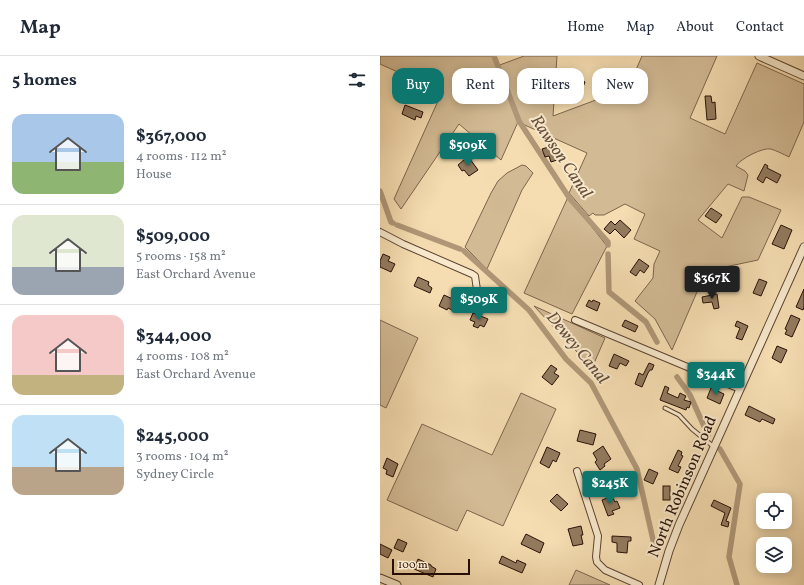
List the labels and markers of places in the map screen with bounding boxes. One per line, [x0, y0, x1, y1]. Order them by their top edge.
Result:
pin: $509K [440, 133, 496, 167]
pin: $367K [684, 266, 740, 300]
pin: $509K [451, 287, 507, 321]
pin: $344K [688, 362, 744, 396]
pin: $245K [582, 471, 638, 505]

